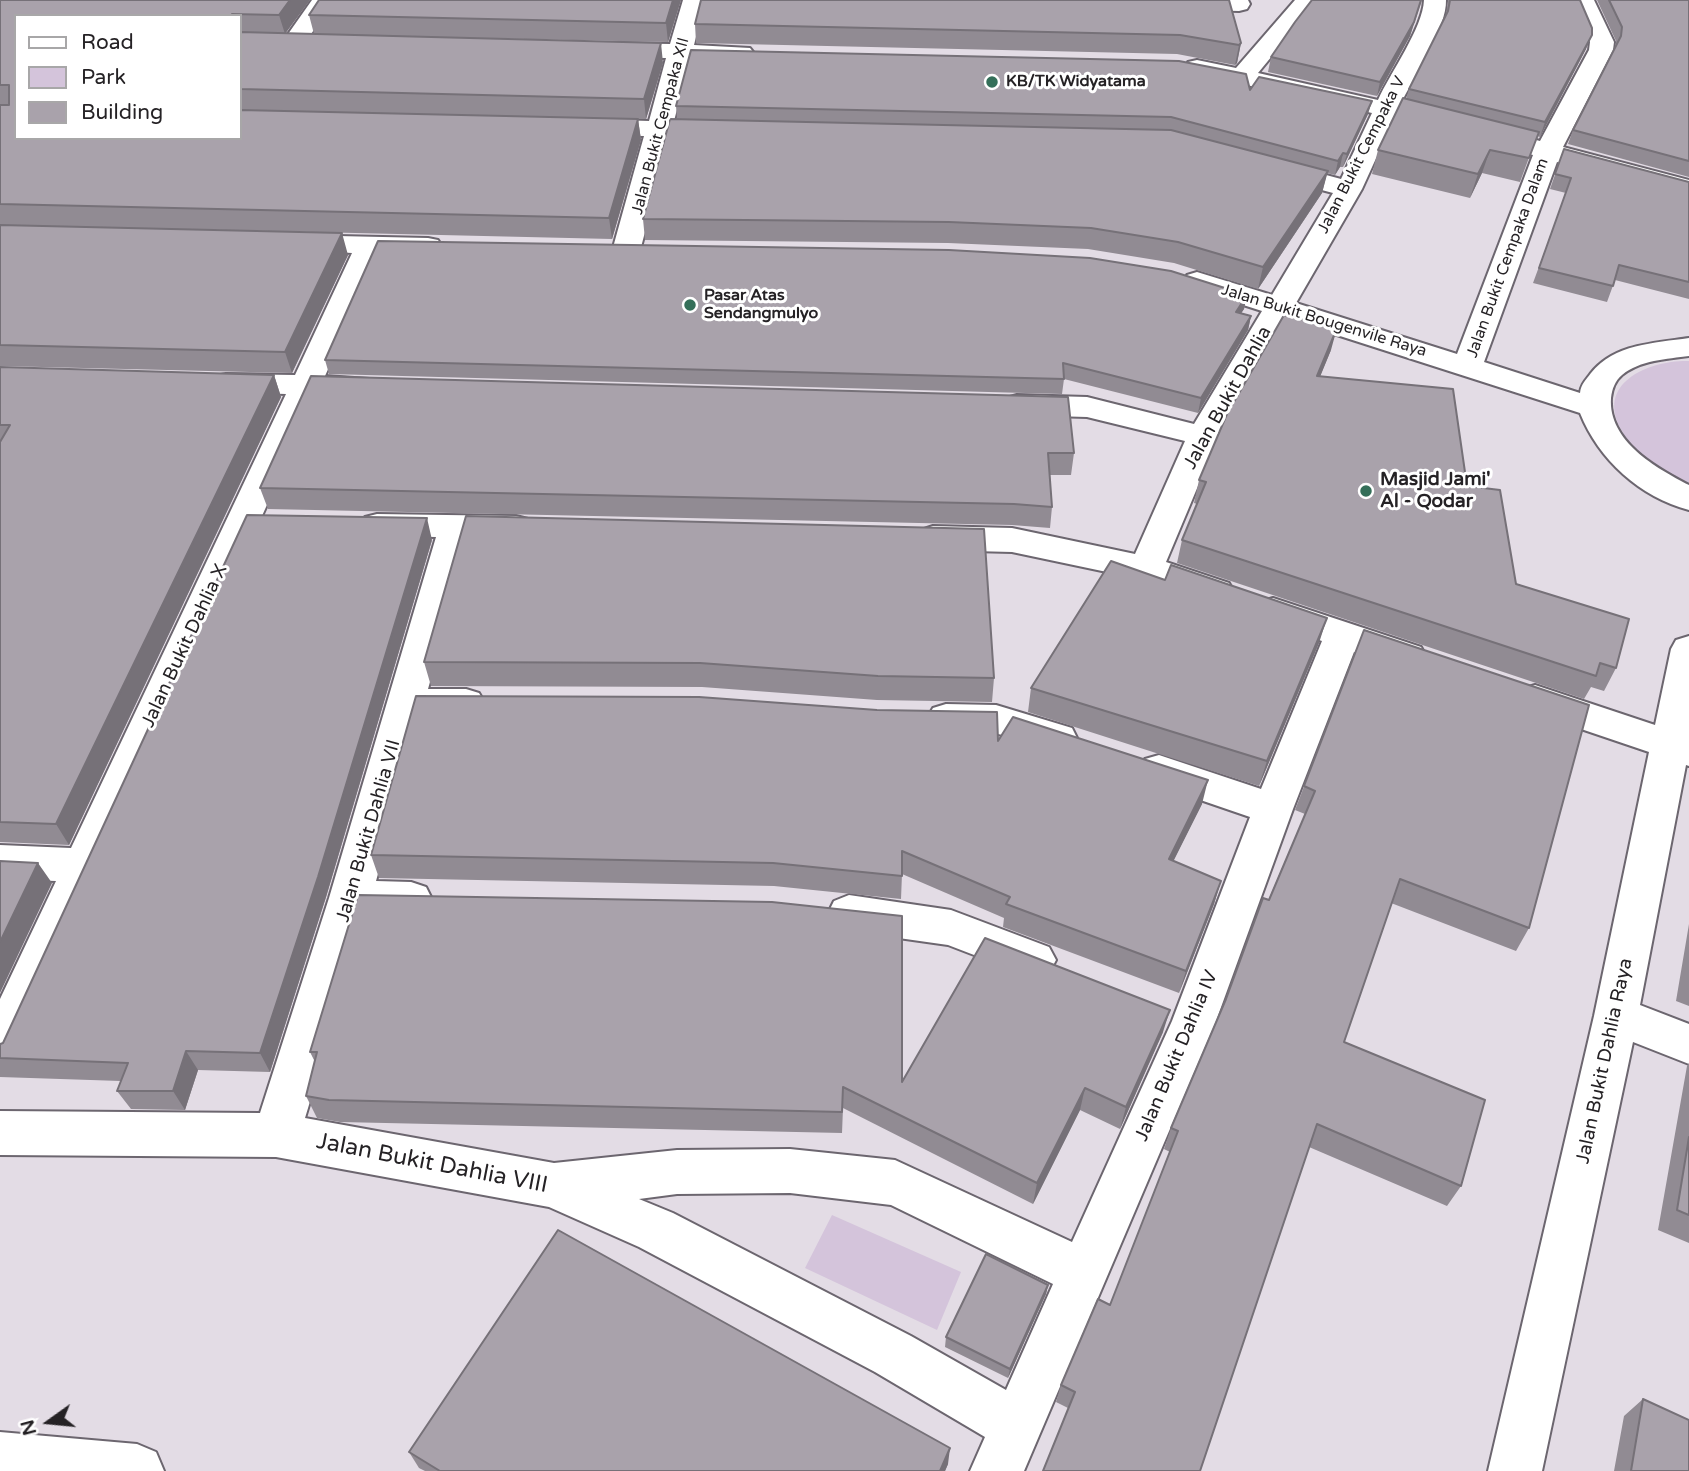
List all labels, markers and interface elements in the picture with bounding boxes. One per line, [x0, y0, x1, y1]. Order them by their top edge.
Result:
legend [14, 14, 242, 140]
text: Road [81, 30, 134, 55]
street label: Jalan Bukit Cempaka XII [628, 35, 694, 217]
text: Park [81, 65, 126, 90]
place label: KB/TK Widyatama [1006, 72, 1146, 92]
street label: Jalan Bukit Cempaka V [1314, 73, 1410, 237]
marker: KB/TK Widyatama [984, 74, 1000, 90]
text: Building [81, 100, 163, 125]
street label: Jalan Bukit Cempaka Dalam [1463, 156, 1553, 360]
street label: Jalan Bukit Bougenvile Raya [1219, 281, 1429, 361]
place label: Pasar Atas Sendangmulyo [704, 286, 818, 324]
marker: Pasar Atas Sendangmulyo [682, 297, 698, 313]
street label: Jalan Bukit Dahlia [1179, 323, 1277, 473]
place label: Masjid Jami' Al - Qodar [1380, 469, 1491, 513]
marker: Masjid Jami' Al - Qodar [1358, 483, 1374, 499]
street label: Jalan Bukit Dahlia X [137, 561, 233, 731]
street label: Jalan Bukit Dahlia VII [332, 737, 406, 925]
street label: Jalan Bukit Dahlia Raya [1572, 956, 1638, 1166]
street label: Jalan Bukit Dahlia IV [1131, 967, 1223, 1145]
street label: Jalan Bukit Dahlia VIII [314, 1128, 550, 1200]
north arrow [14, 1387, 84, 1457]
text: N [16, 1417, 41, 1438]

